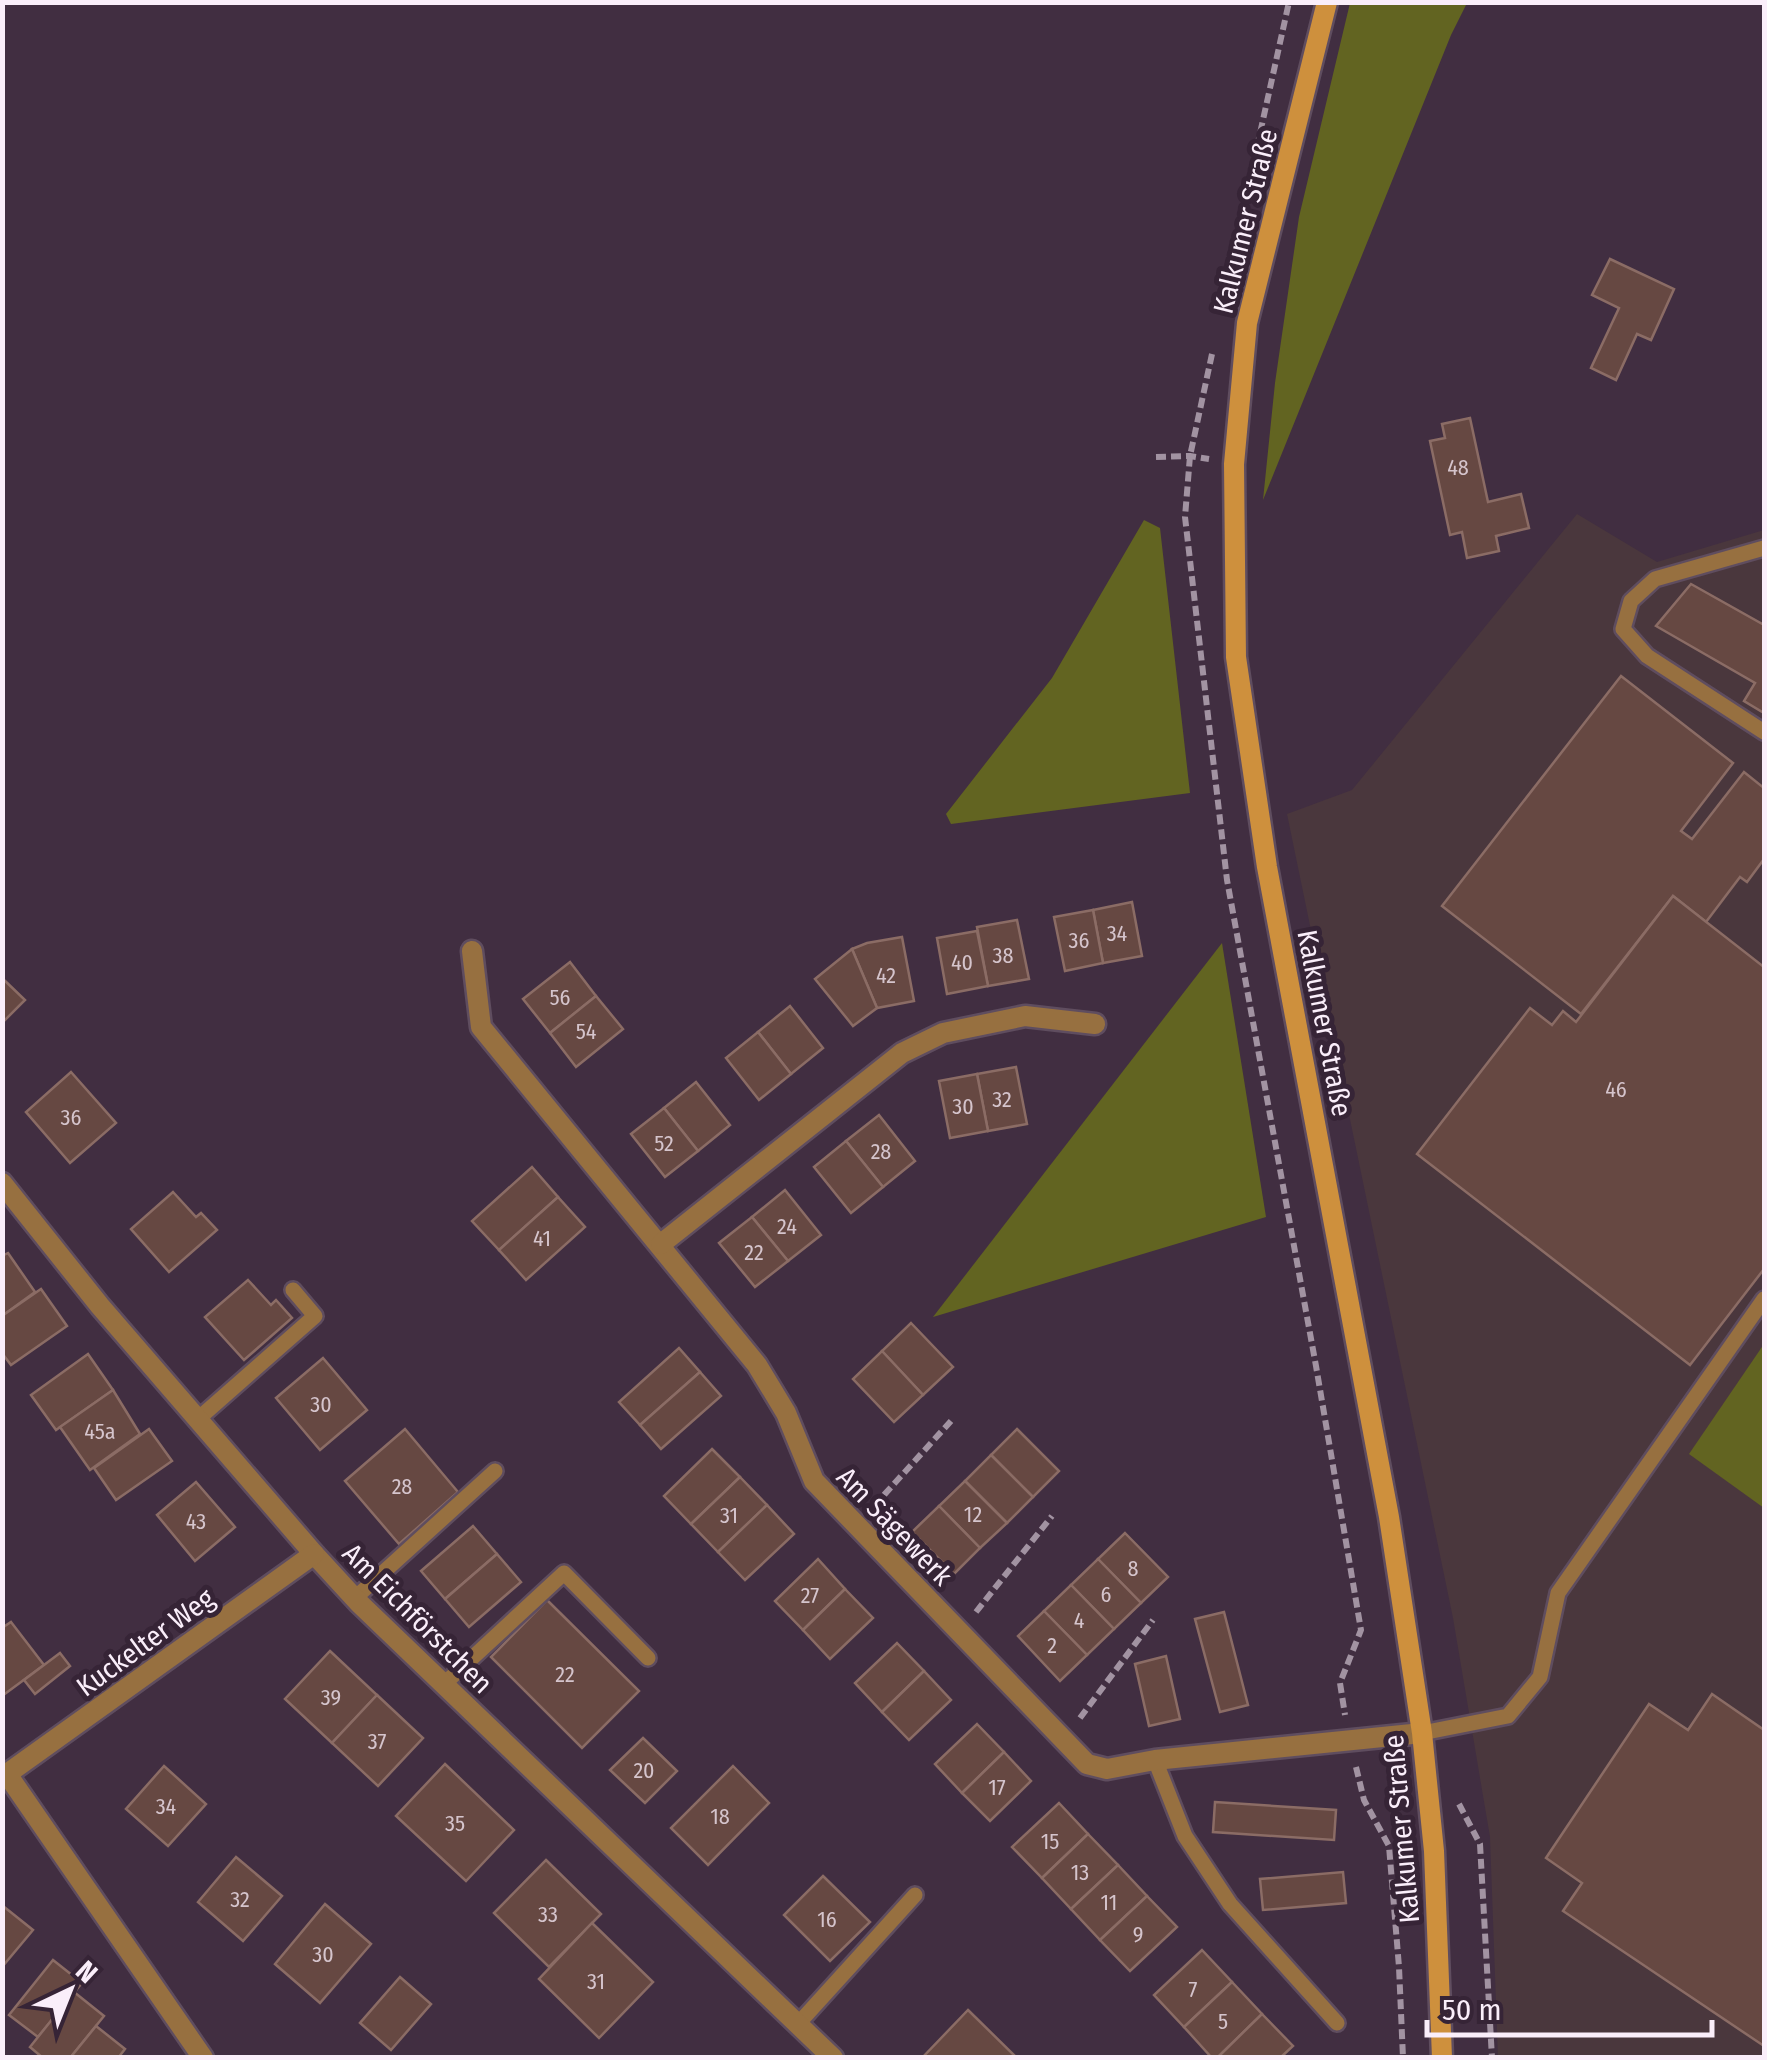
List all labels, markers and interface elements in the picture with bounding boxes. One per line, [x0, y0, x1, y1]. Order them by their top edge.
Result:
street label: Kalkumer Straße [1207, 125, 1284, 317]
house number: 48 [1447, 454, 1469, 481]
house number: 34 [1107, 920, 1128, 947]
house number: 36 [1069, 927, 1090, 954]
street label: Kalkumer Straße [1290, 927, 1359, 1119]
house number: 38 [993, 942, 1013, 969]
house number: 40 [951, 949, 973, 976]
house number: 42 [876, 962, 896, 989]
house number: 56 [549, 984, 571, 1011]
house number: 54 [576, 1018, 597, 1045]
house number: 46 [1605, 1076, 1627, 1103]
house number: 32 [992, 1086, 1012, 1113]
house number: 30 [952, 1093, 974, 1120]
house number: 36 [61, 1104, 82, 1131]
house number: 52 [654, 1130, 674, 1157]
house number: 28 [871, 1138, 891, 1165]
house number: 24 [777, 1213, 797, 1240]
house number: 41 [533, 1225, 551, 1252]
house number: 22 [744, 1239, 764, 1266]
house number: 30 [310, 1391, 332, 1418]
house number: 45a [84, 1418, 116, 1445]
street label: Am Sägewerk [830, 1460, 960, 1593]
house number: 28 [392, 1473, 412, 1500]
house number: 12 [964, 1501, 982, 1528]
house number: 31 [720, 1502, 738, 1529]
house number: 43 [186, 1508, 206, 1535]
street label: Am Eichförstchen [336, 1537, 499, 1700]
house number: 8 [1127, 1555, 1139, 1582]
street label: Kuckelter Weg [70, 1581, 221, 1703]
house number: 6 [1101, 1581, 1112, 1608]
house number: 27 [801, 1582, 819, 1609]
house number: 4 [1074, 1607, 1085, 1634]
house number: 2 [1047, 1632, 1057, 1659]
house number: 22 [555, 1661, 575, 1688]
house number: 39 [321, 1684, 341, 1711]
house number: 37 [368, 1728, 386, 1755]
street label: Kalkumer Straße [1377, 1733, 1426, 1925]
house number: 20 [633, 1757, 655, 1784]
house number: 17 [988, 1774, 1006, 1801]
house number: 34 [156, 1793, 177, 1820]
house number: 18 [710, 1803, 730, 1830]
house number: 35 [445, 1810, 465, 1837]
house number: 15 [1041, 1828, 1059, 1855]
house number: 13 [1071, 1859, 1089, 1886]
house number: 32 [230, 1886, 250, 1913]
house number: 11 [1101, 1889, 1117, 1916]
house number: 33 [538, 1901, 558, 1928]
house number: 16 [817, 1906, 837, 1933]
house number: 9 [1133, 1921, 1143, 1948]
north arrow [20, 1940, 120, 2040]
house number: 30 [312, 1941, 334, 1968]
text: N [69, 1954, 104, 1990]
house number: 31 [587, 1968, 605, 1995]
scale bar [1427, 1975, 1712, 2037]
house number: 7 [1189, 1976, 1198, 2003]
text: 50 m [1442, 1992, 1502, 2028]
house number: 5 [1218, 2008, 1228, 2035]

